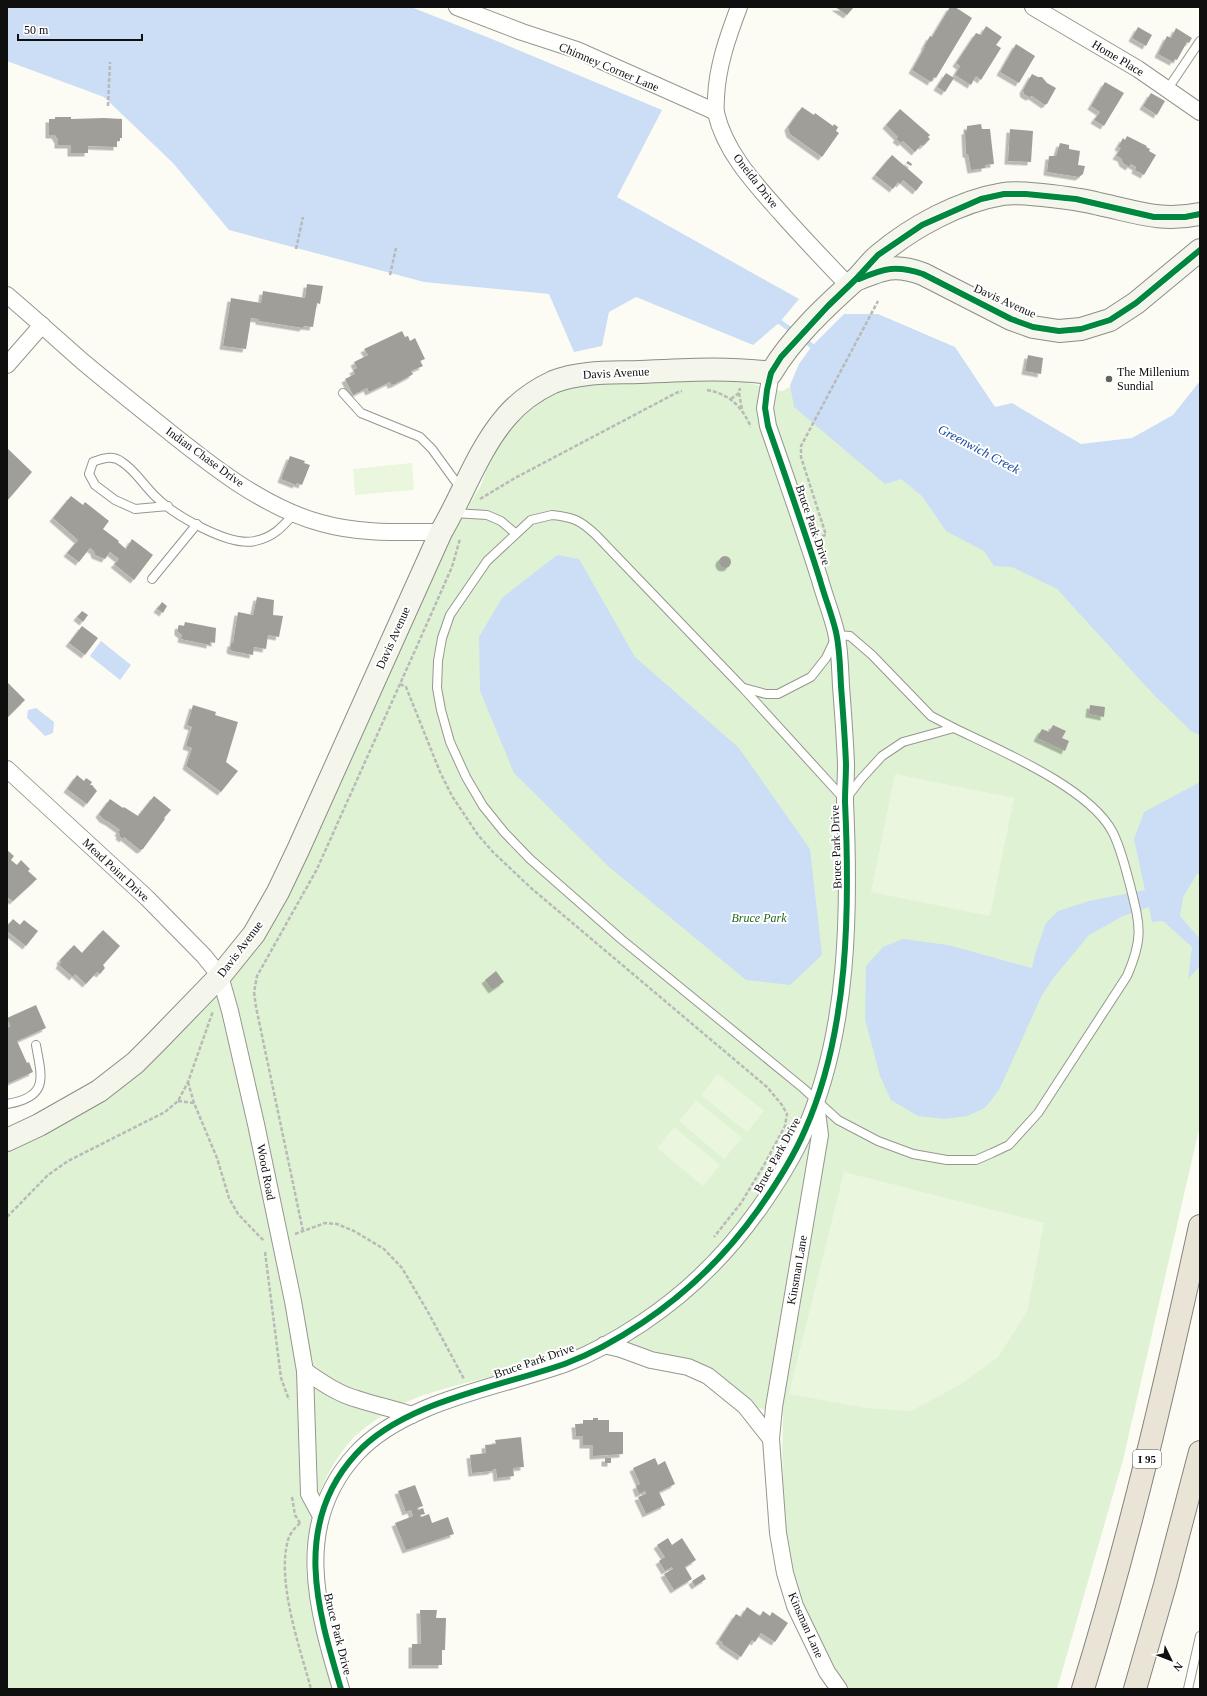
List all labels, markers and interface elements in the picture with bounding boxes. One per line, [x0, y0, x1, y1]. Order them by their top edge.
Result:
scale bar [18, 16, 142, 42]
text: 50 m [24, 23, 49, 37]
street label: Home Place [1089, 37, 1147, 79]
street label: Chimney Corner Lane [557, 40, 661, 94]
street label: Oneida Drive [730, 151, 782, 211]
street label: Davis Avenue [972, 281, 1038, 321]
street label: Davis Avenue [582, 364, 650, 382]
place label: The Millenium Sundial [1117, 365, 1190, 393]
marker: The Millenium Sundial [1104, 374, 1114, 384]
water label: Greenwich Creek [936, 421, 1023, 477]
street label: Indian Chase Drive [163, 424, 247, 490]
street label: Bruce Park Drive [793, 483, 833, 567]
street label: Davis Avenue [373, 605, 413, 671]
street label: Bruce Park Drive [828, 805, 844, 889]
street label: Mead Point Drive [80, 836, 152, 904]
park label: Bruce Park [732, 911, 787, 925]
street label: Davis Avenue [214, 918, 266, 980]
street label: Bruce Park Drive [751, 1115, 803, 1195]
street label: Wood Road [254, 1143, 278, 1201]
street label: Kinsman Lane [784, 1234, 810, 1306]
street label: Bruce Park Drive [492, 1341, 576, 1381]
road number: I 95 [1133, 1450, 1161, 1468]
street label: Kinsman Lane [785, 1590, 827, 1660]
street label: Bruce Park Drive [321, 1592, 355, 1676]
north arrow [1151, 1640, 1191, 1680]
text: N [1171, 1660, 1185, 1674]

